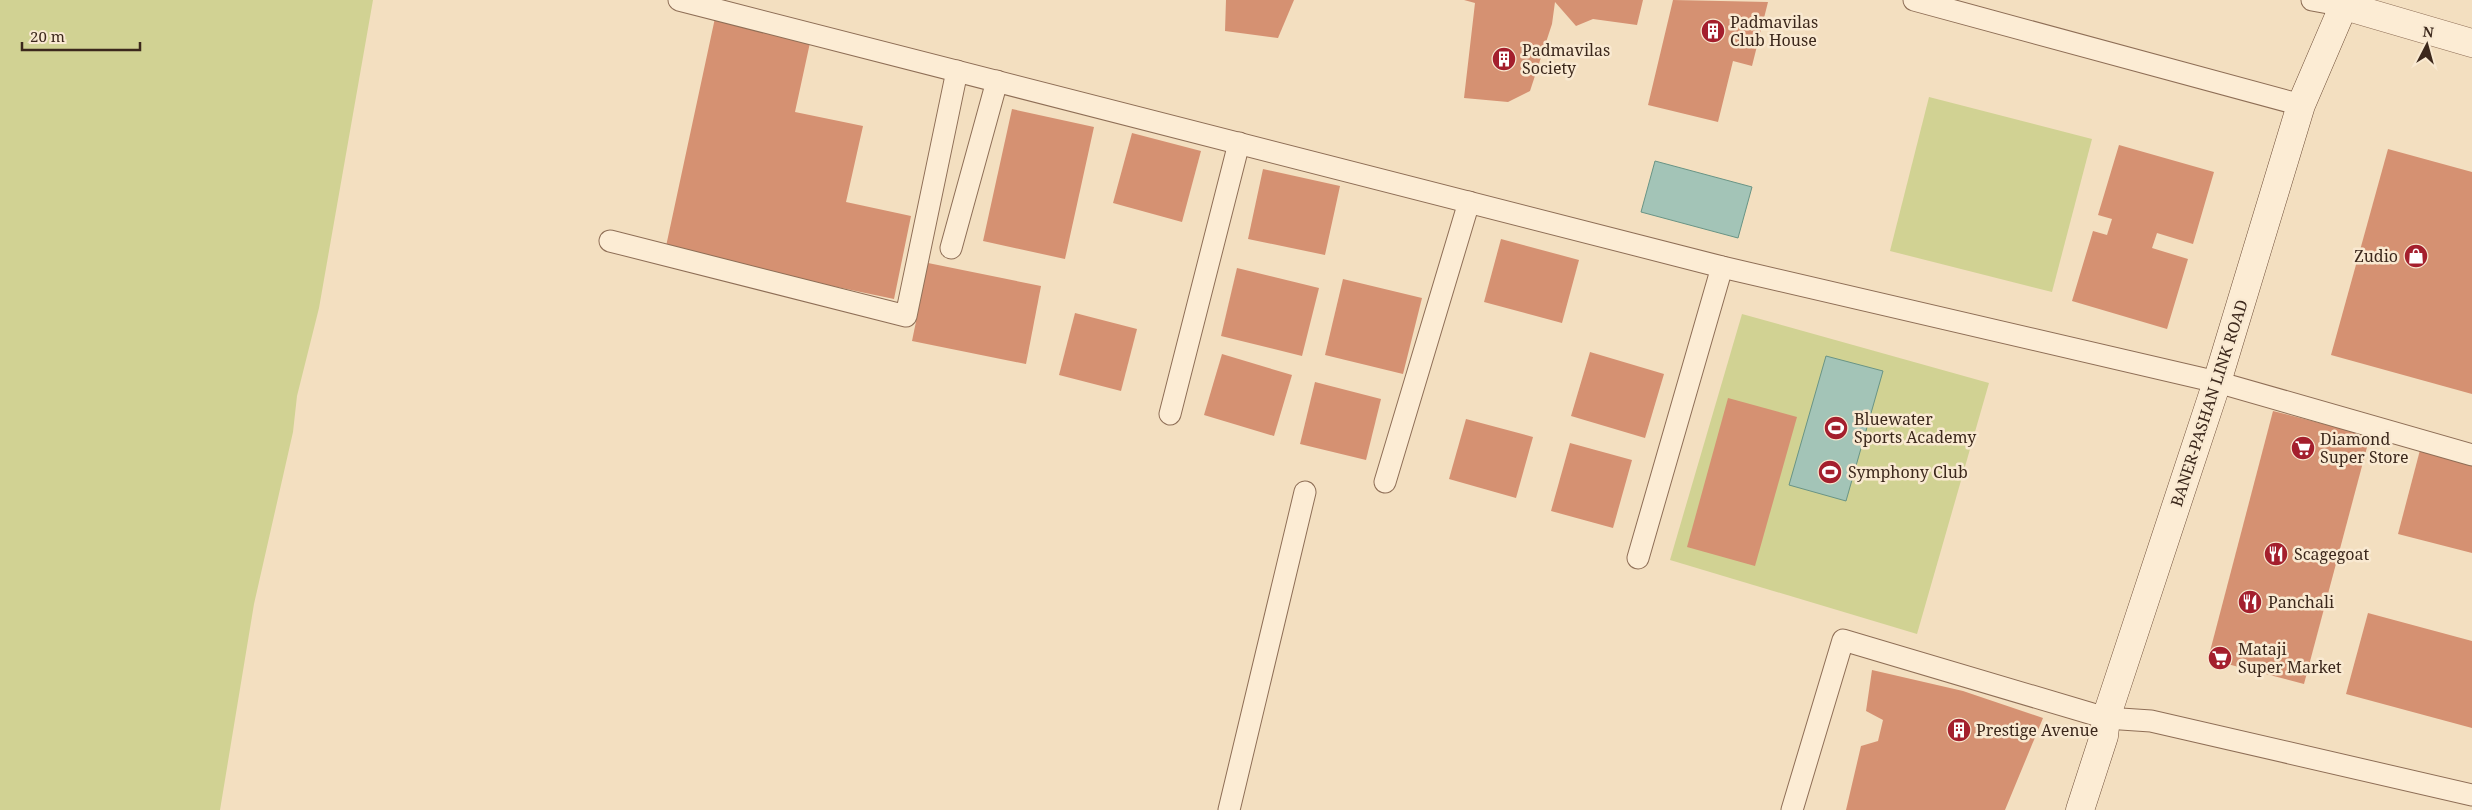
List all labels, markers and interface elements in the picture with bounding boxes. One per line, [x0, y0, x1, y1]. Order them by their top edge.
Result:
place label: Padmavilas Club House [1730, 11, 1818, 51]
building icon: Padmavilas Club House [1700, 18, 1726, 44]
scale bar [22, 20, 140, 52]
north arrow [2402, 20, 2452, 70]
text: N [2422, 22, 2435, 42]
text: 20 m [30, 26, 65, 46]
place label: Padmavilas Society [1522, 39, 1610, 79]
building icon: Padmavilas Society [1491, 46, 1517, 72]
shop icon: Zudio [2403, 243, 2429, 269]
place label: Zudio [2354, 245, 2398, 267]
street label: BANER-PASHAN LINK ROAD [2165, 297, 2253, 509]
place label: Bluewater Sports Academy [1854, 408, 1977, 448]
sports icon: Bluewater Sports Academy [1823, 415, 1849, 441]
place label: Diamond Super Store [2320, 428, 2409, 468]
supermarket icon: Diamond Super Store [2290, 435, 2316, 461]
sports icon: Symphony Club [1817, 459, 1843, 485]
place label: Symphony Club [1848, 461, 1968, 483]
restaurant icon: Scagegoat [2263, 541, 2289, 567]
place label: Scagegoat [2294, 543, 2370, 565]
restaurant icon: Panchali [2237, 589, 2263, 615]
place label: Panchali [2268, 591, 2334, 613]
place label: Mataji Super Market [2238, 638, 2342, 678]
supermarket icon: Mataji Super Market [2207, 645, 2233, 671]
building icon: Prestige Avenue [1946, 717, 1972, 743]
place label: Prestige Avenue [1976, 719, 2098, 741]

